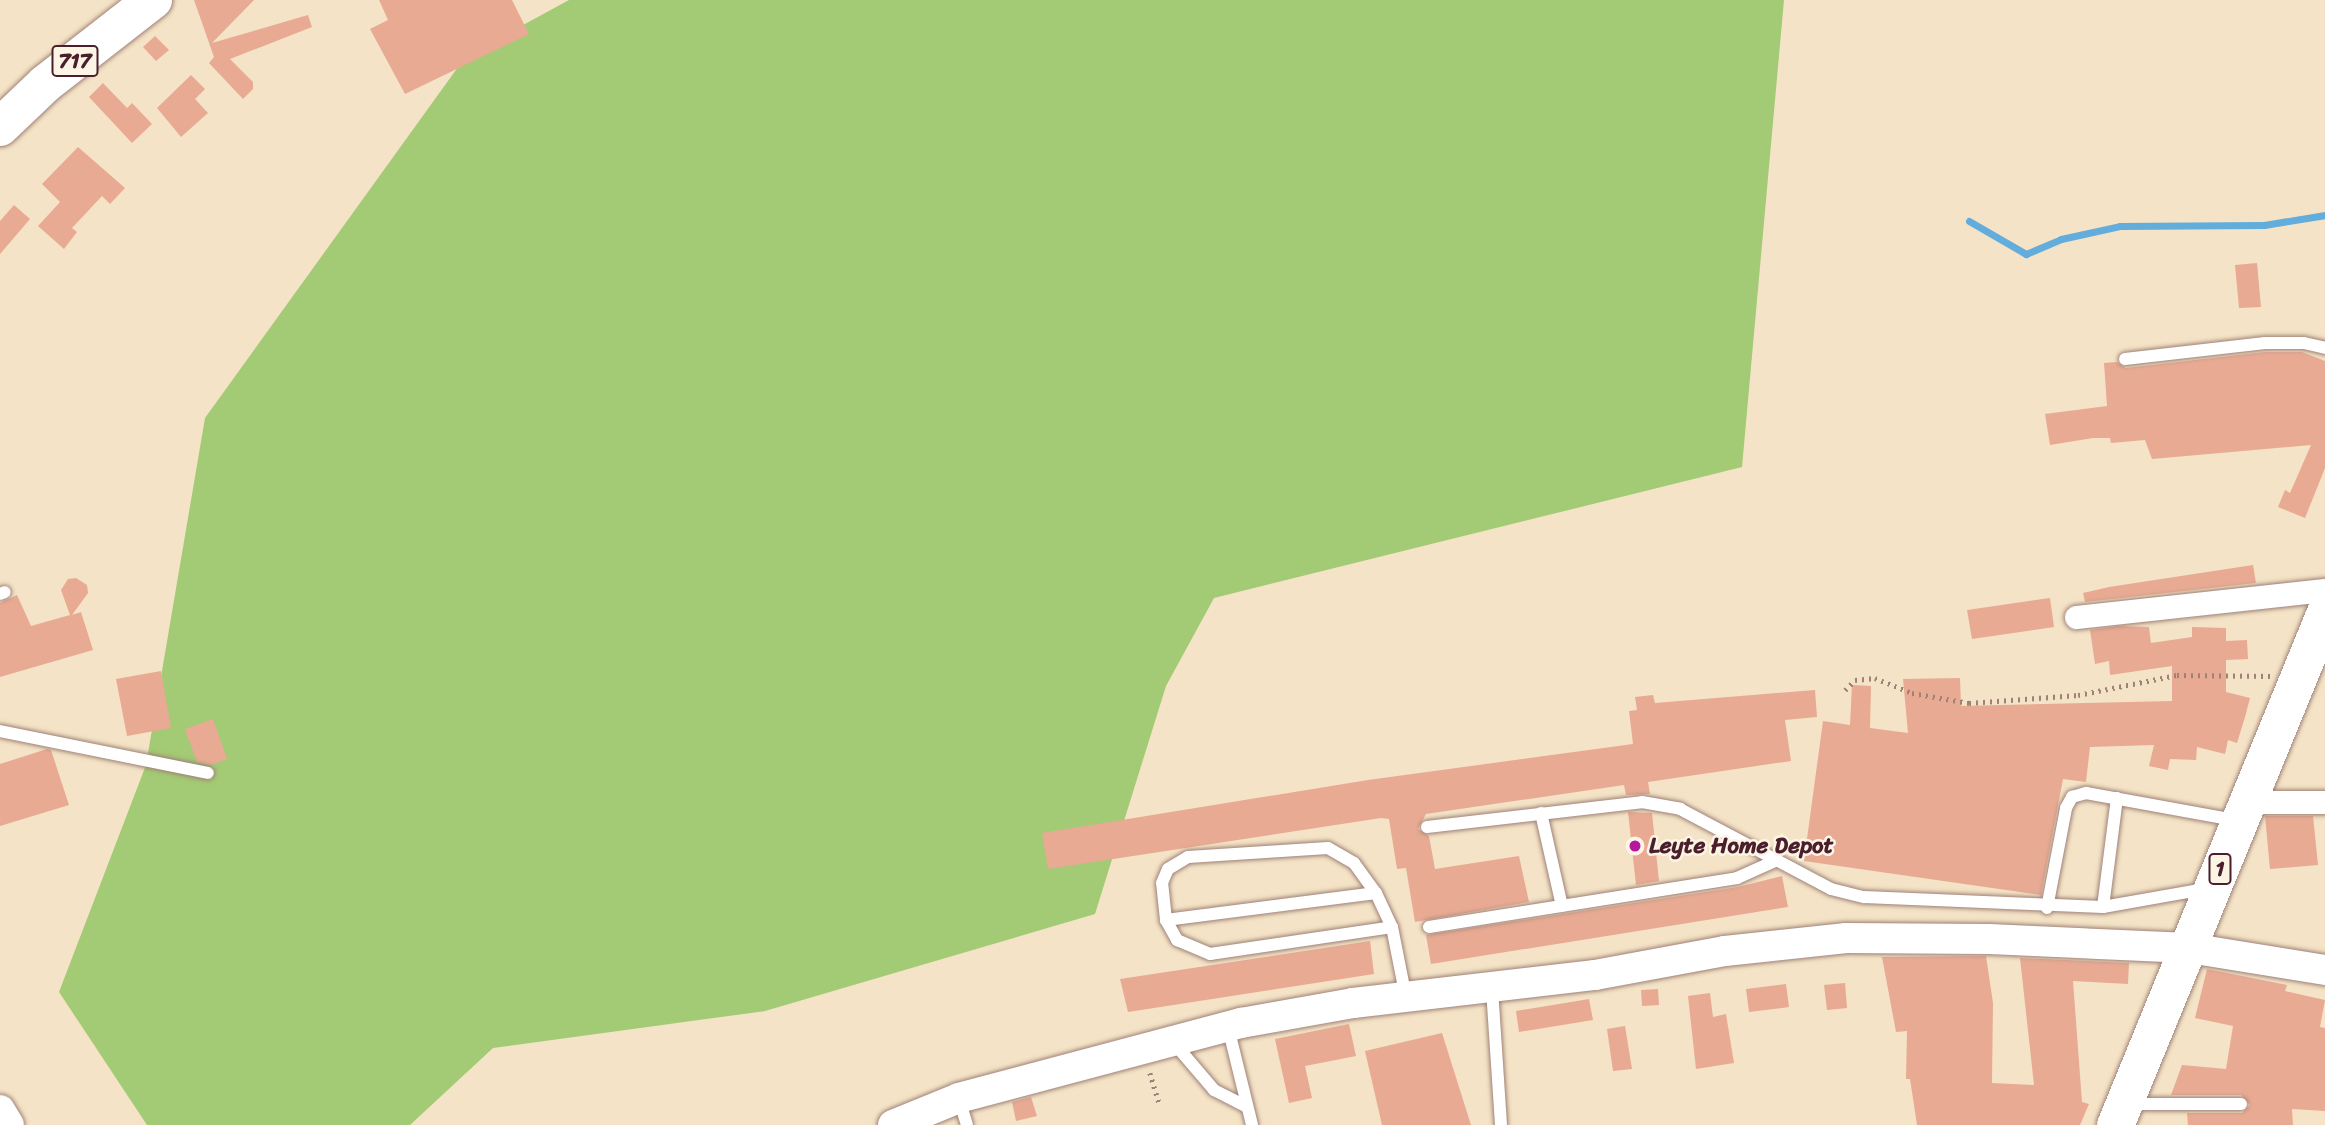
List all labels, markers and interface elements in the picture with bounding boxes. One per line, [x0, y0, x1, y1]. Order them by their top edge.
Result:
road number: 717 [50, 43, 100, 78]
place label: Leyte Home Depot [1649, 832, 1834, 860]
marker: Leyte Home Depot [1627, 838, 1643, 854]
road number: 1 [2208, 852, 2232, 886]

